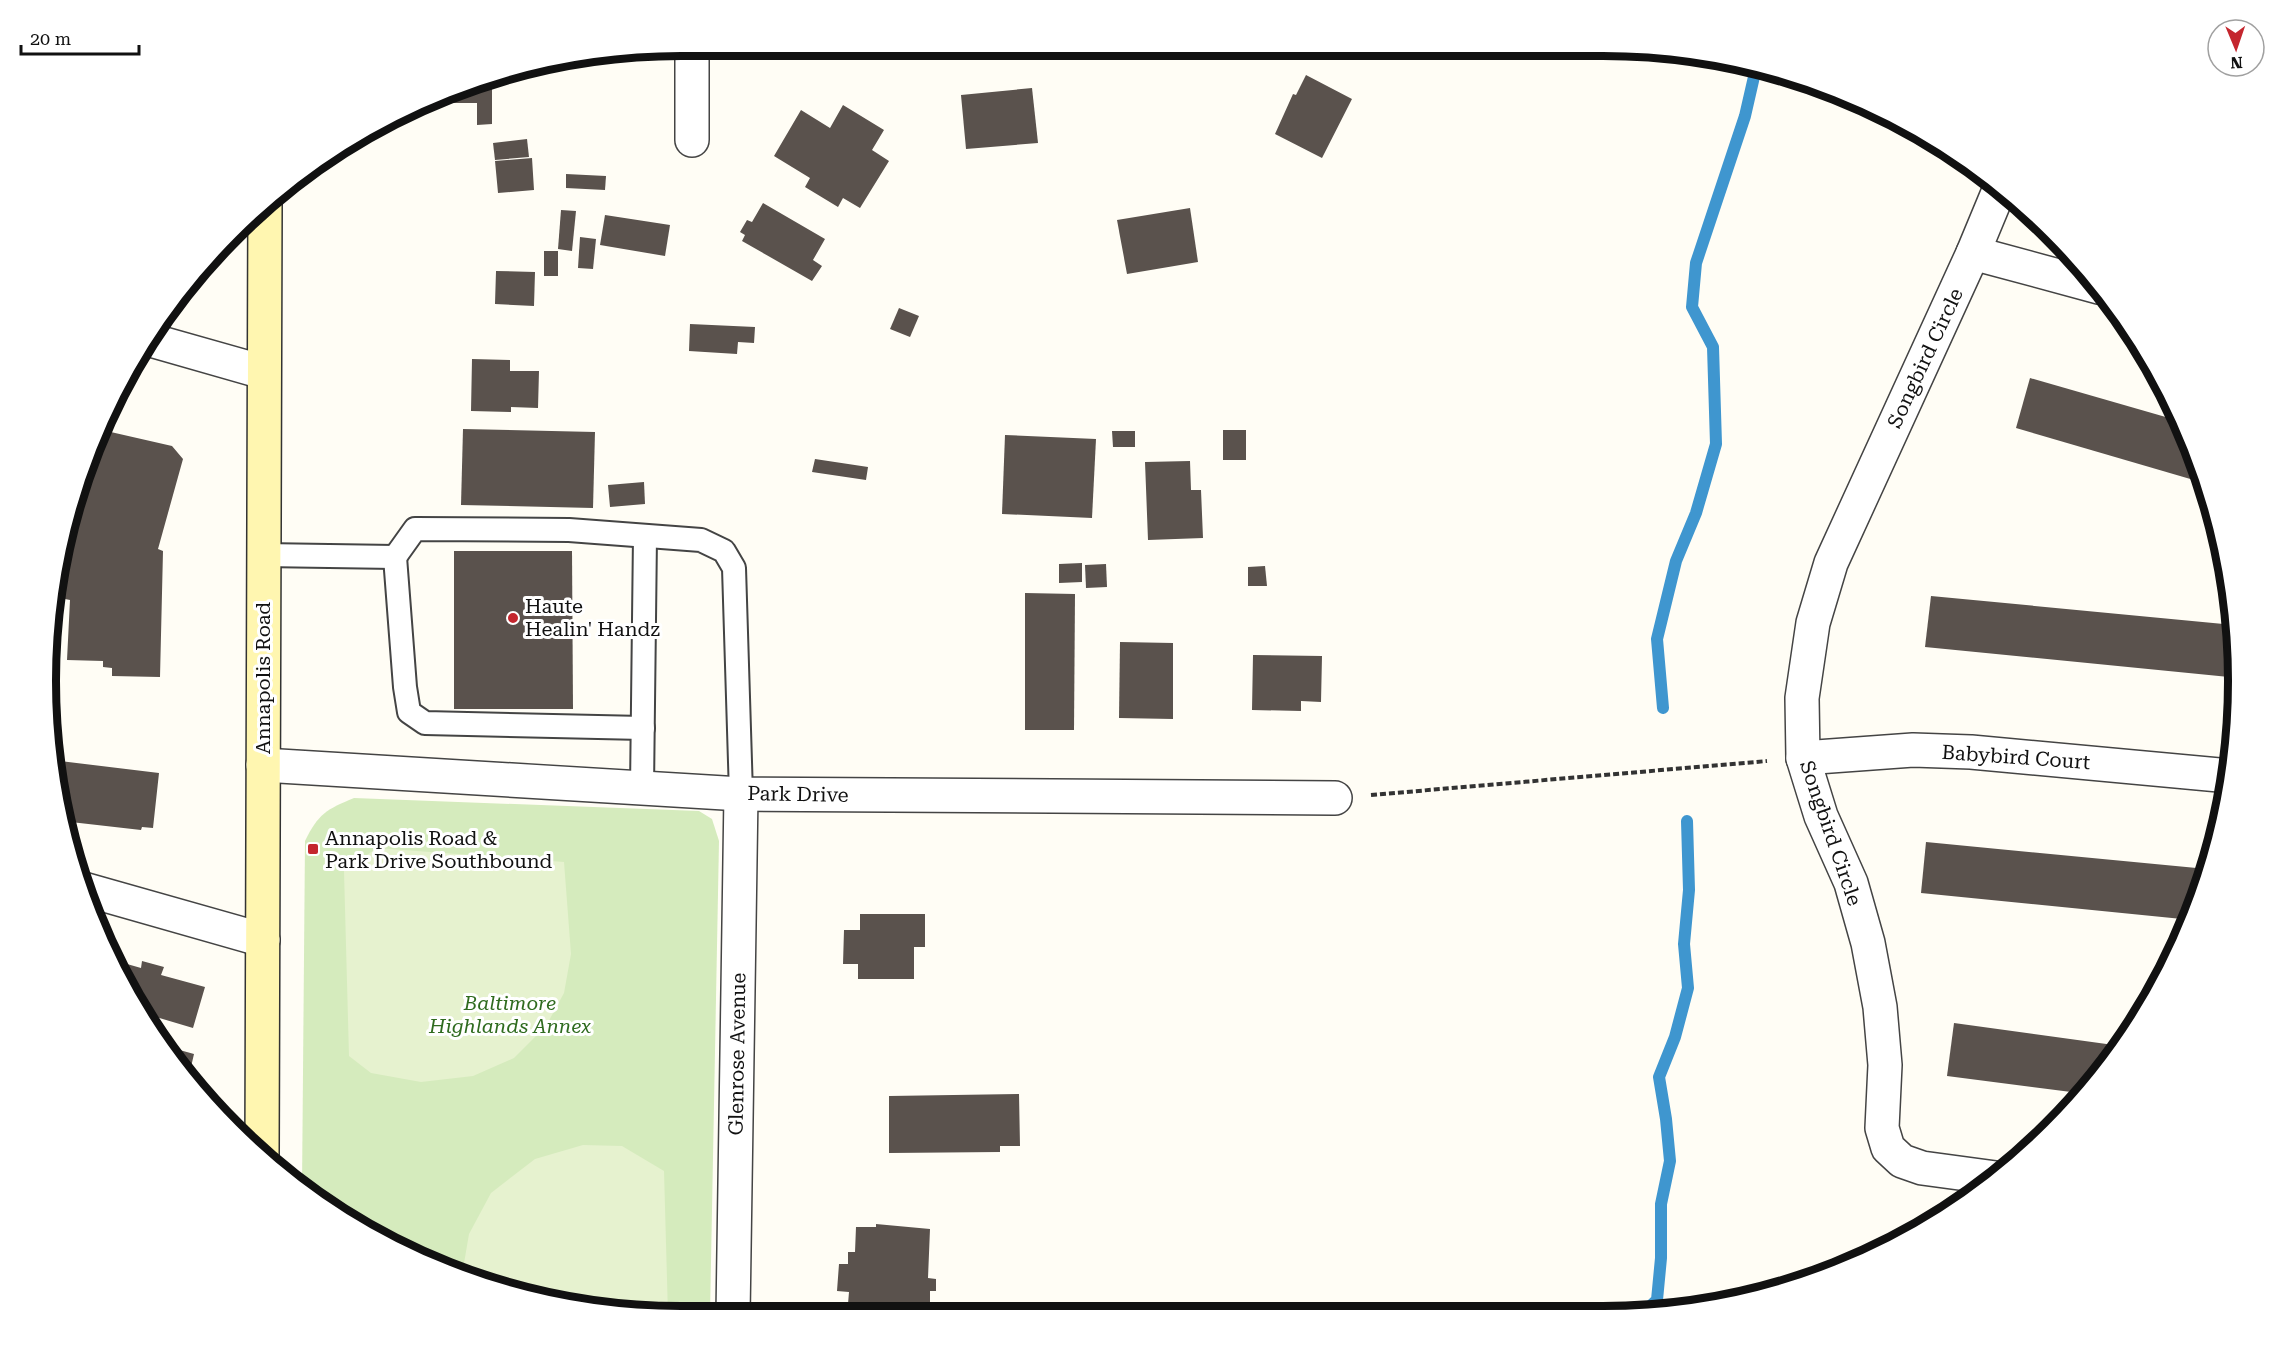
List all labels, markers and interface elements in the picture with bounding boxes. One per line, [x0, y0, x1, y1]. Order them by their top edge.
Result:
scale bar [21, 18, 140, 56]
north arrow [2206, 18, 2266, 78]
text: 20 m [30, 28, 71, 49]
text: N [2230, 53, 2243, 72]
street label: Songbird Circle [1882, 284, 1968, 432]
place label: Haute Healin' Handz [525, 594, 660, 641]
street label: Annapolis Road [251, 602, 275, 754]
marker: Haute Healin' Handz [506, 611, 520, 625]
street label: Babybird Court [1941, 740, 2092, 774]
street label: Songbird Circle [1795, 757, 1867, 909]
street label: Park Drive [747, 781, 849, 807]
place label: Annapolis Road & Park Drive Southbound [325, 826, 553, 873]
marker: Annapolis Road & Park Drive Southbound [306, 842, 320, 856]
street label: Glenrose Avenue [724, 972, 750, 1136]
park label: Baltimore Highlands Annex [428, 991, 591, 1038]

